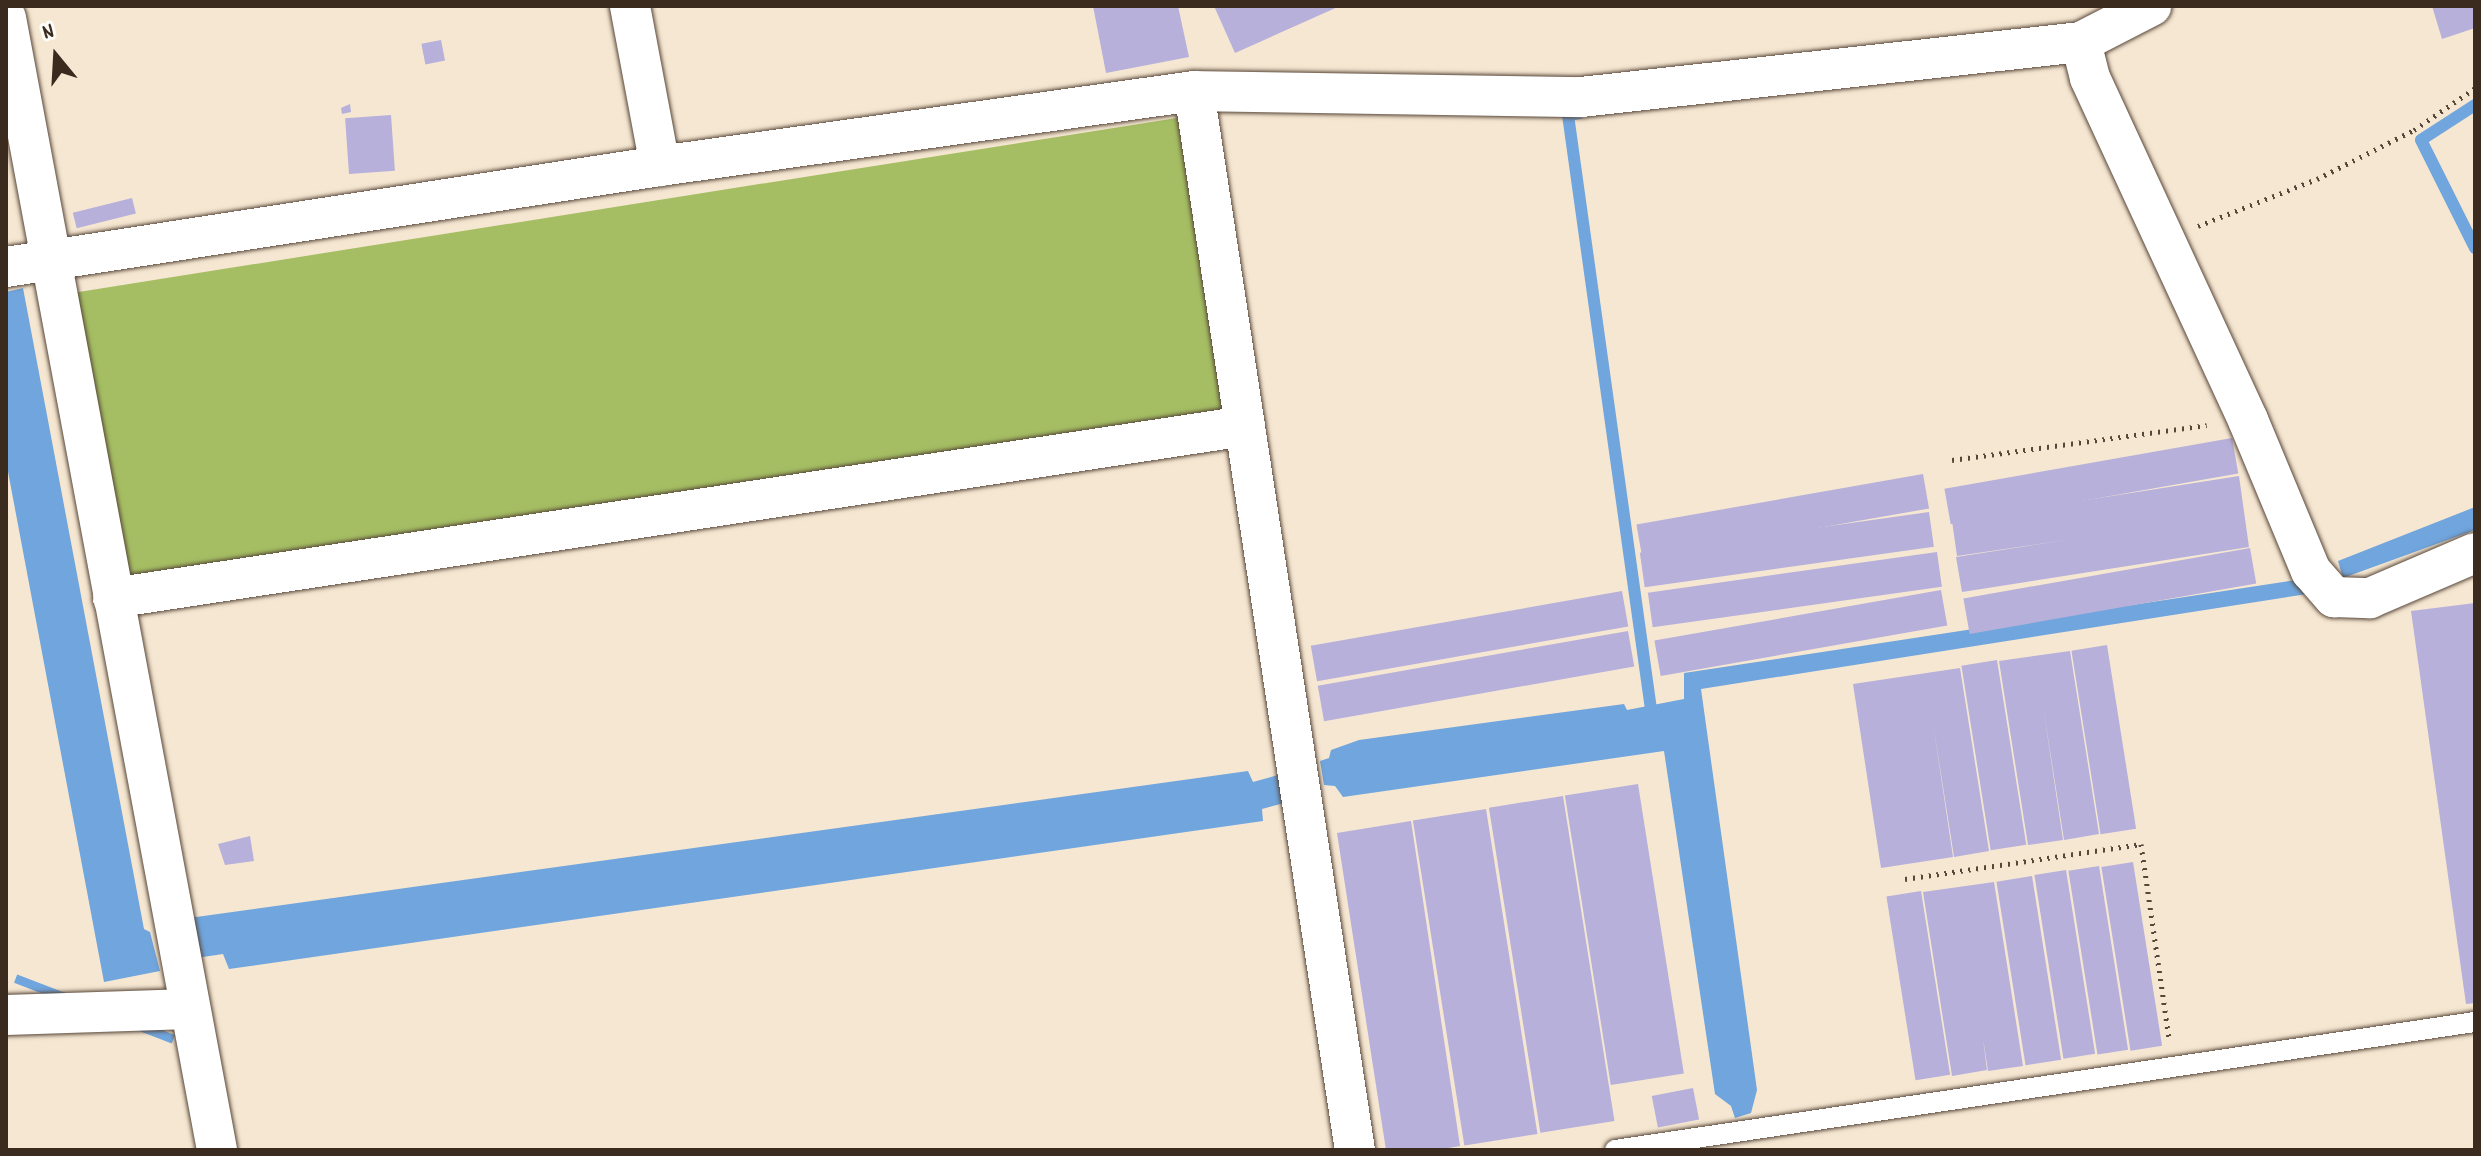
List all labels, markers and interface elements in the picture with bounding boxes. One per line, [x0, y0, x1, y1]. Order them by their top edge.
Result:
north arrow [16, 16, 96, 96]
text: N [38, 16, 58, 49]

